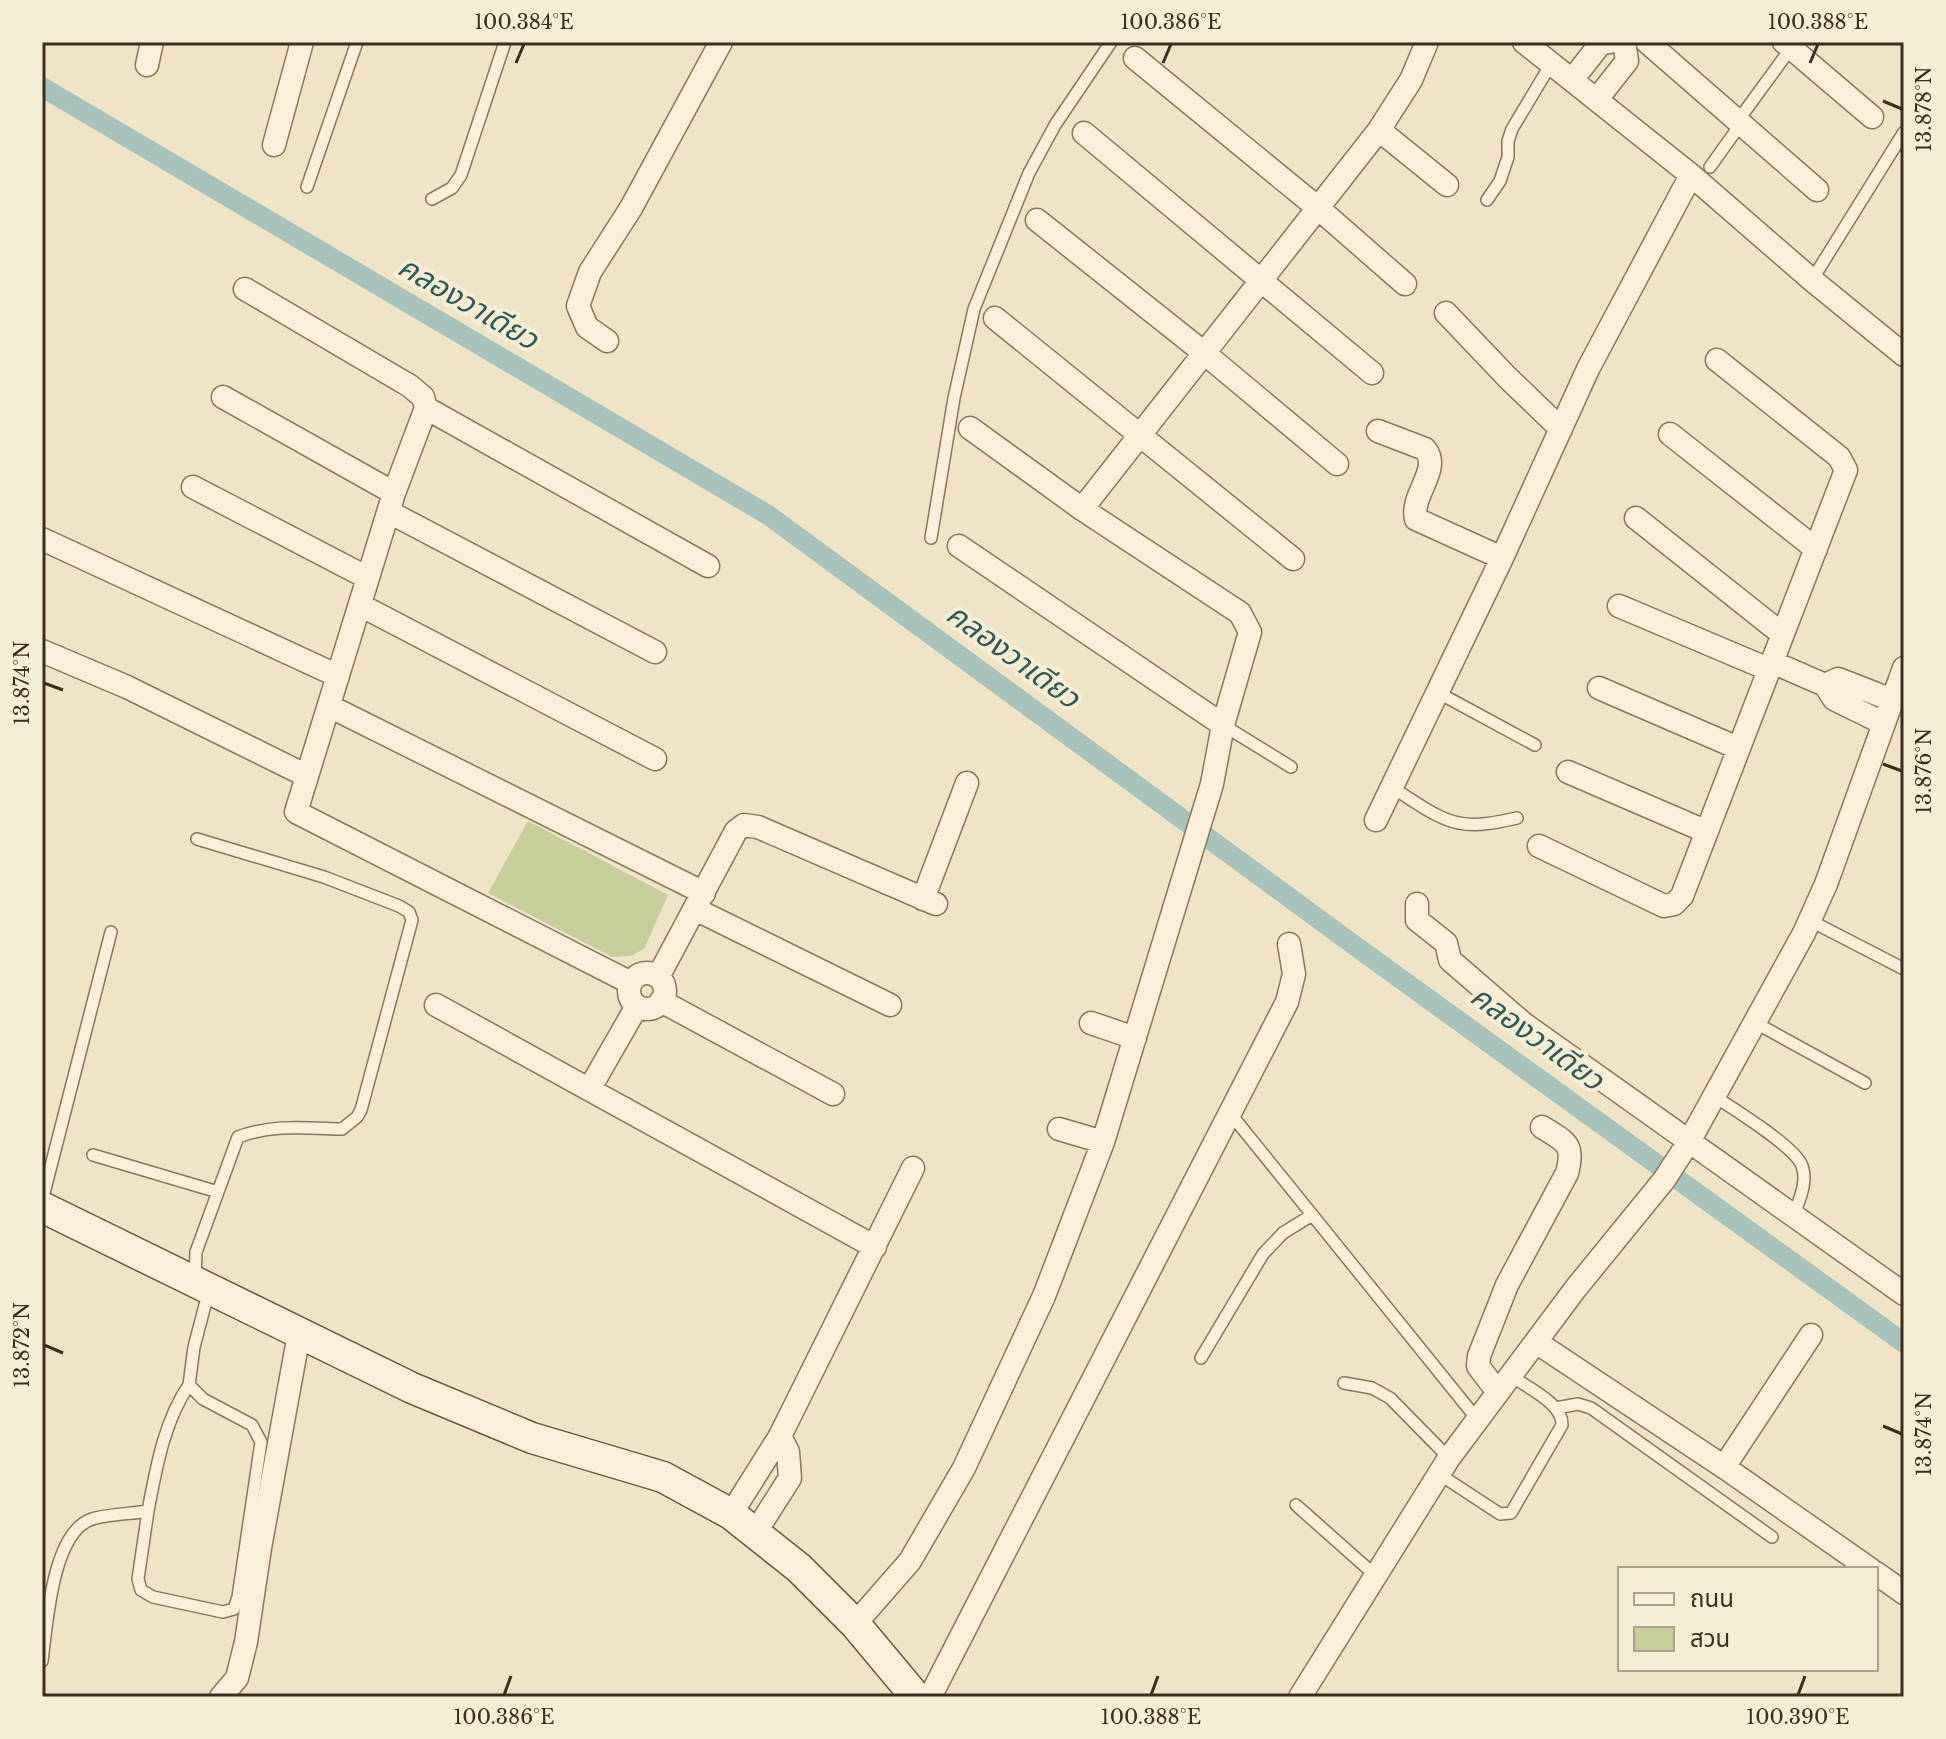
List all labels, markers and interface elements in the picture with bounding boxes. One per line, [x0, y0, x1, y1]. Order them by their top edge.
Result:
text: 100.384°E [474, 10, 574, 34]
text: 100.386°E [1120, 10, 1222, 34]
text: 100.388°E [1768, 10, 1868, 34]
text: 13.878°N [1912, 66, 1936, 152]
water label: คลองวาเดียว [392, 248, 546, 358]
water label: คลองวาเดียว [940, 595, 1088, 717]
text: 13.874°N [10, 641, 34, 725]
text: 13.876°N [1912, 728, 1936, 814]
water label: คลองวาเดียว [1464, 977, 1612, 1099]
text: 13.872°N [10, 1302, 34, 1388]
text: 13.874°N [1912, 1392, 1936, 1476]
legend [1618, 1567, 1878, 1671]
text: ถนน [1690, 1584, 1734, 1613]
text: สวน [1690, 1624, 1730, 1653]
text: 100.386°E [453, 1705, 555, 1729]
text: 100.388°E [1101, 1705, 1201, 1729]
text: 100.390°E [1746, 1705, 1850, 1729]

